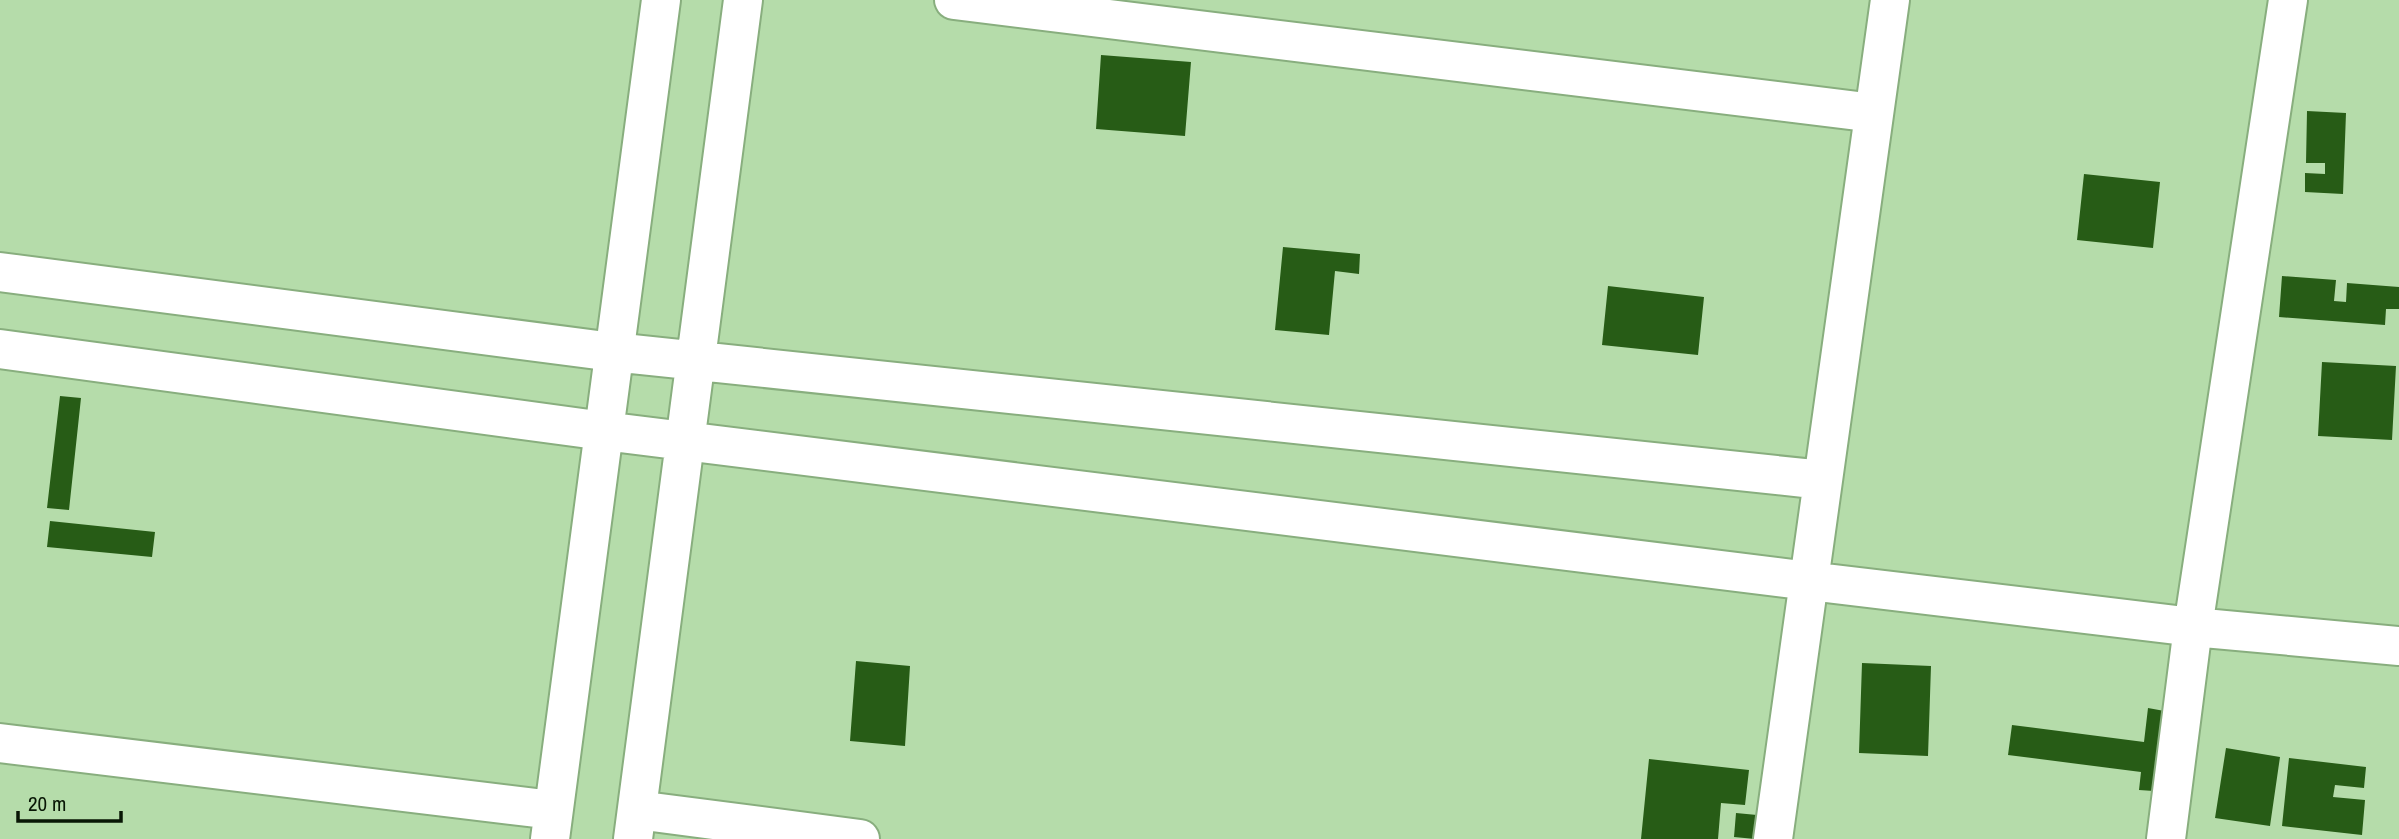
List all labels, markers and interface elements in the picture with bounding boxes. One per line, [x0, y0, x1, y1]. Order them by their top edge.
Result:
scale bar [18, 780, 121, 824]
text: 20 m [28, 789, 66, 818]

